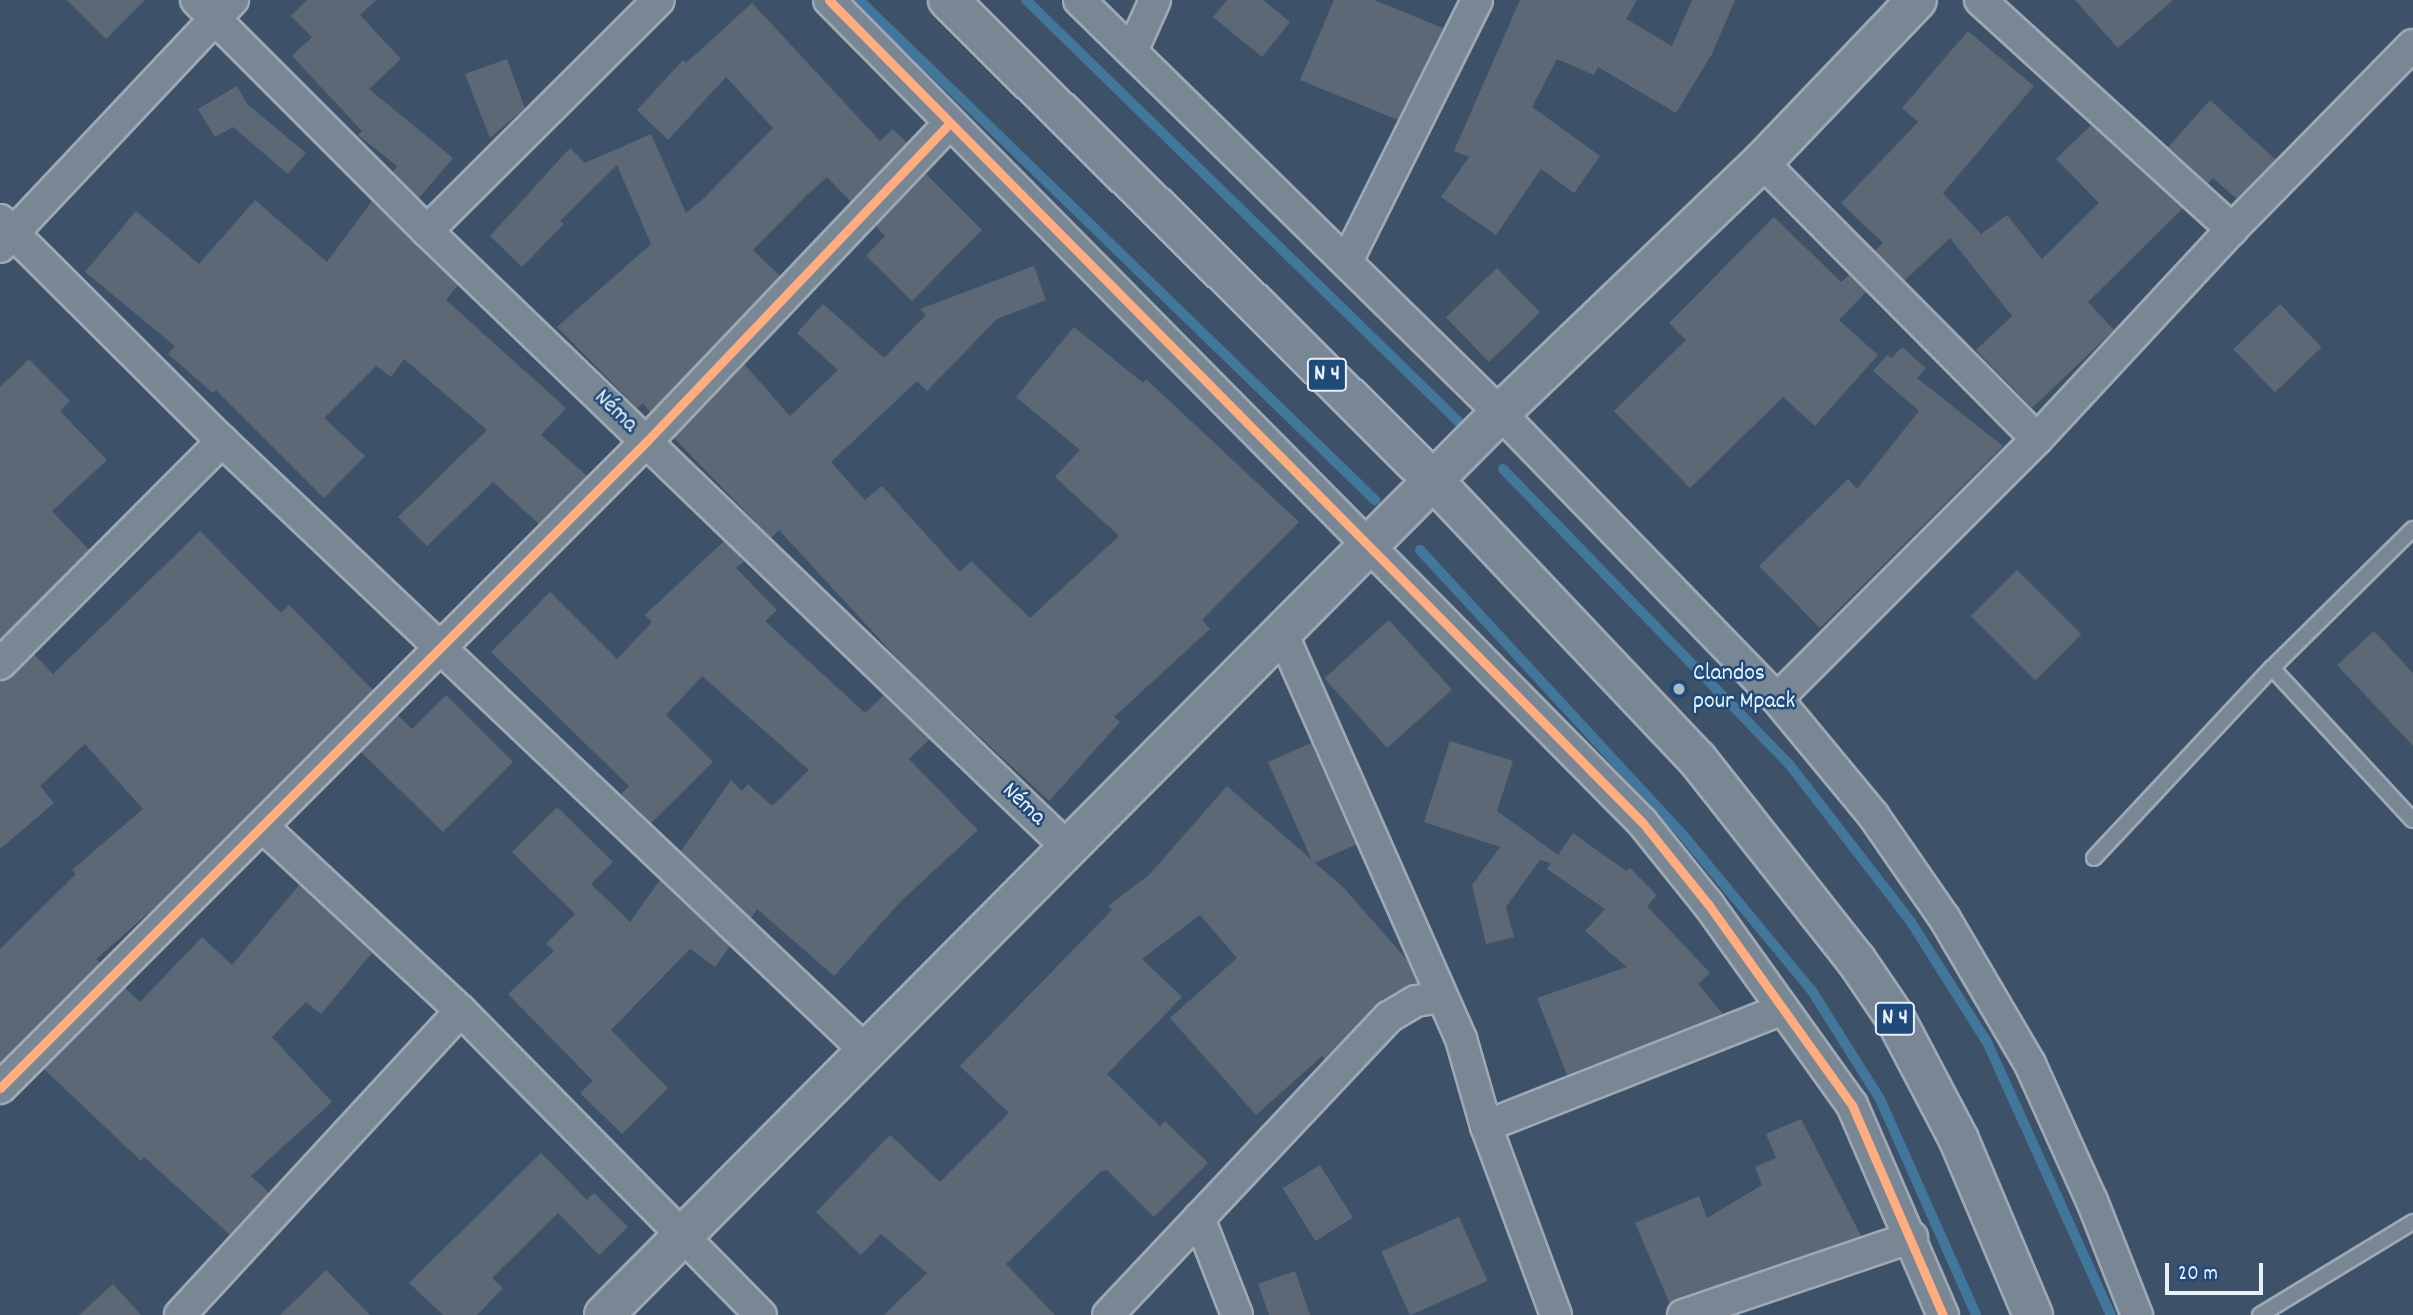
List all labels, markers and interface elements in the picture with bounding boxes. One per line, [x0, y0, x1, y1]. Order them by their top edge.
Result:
road number: N 4 [1306, 356, 1348, 394]
street label: Néma [587, 384, 643, 440]
place label: Clandos pour Mpack [1693, 661, 1795, 717]
marker: Clandos pour Mpack [1671, 681, 1687, 697]
street label: Néma [995, 777, 1051, 833]
road number: N 4 [1874, 1000, 1916, 1038]
scale bar [2168, 1248, 2266, 1292]
text: 20 m [2178, 1260, 2218, 1290]

